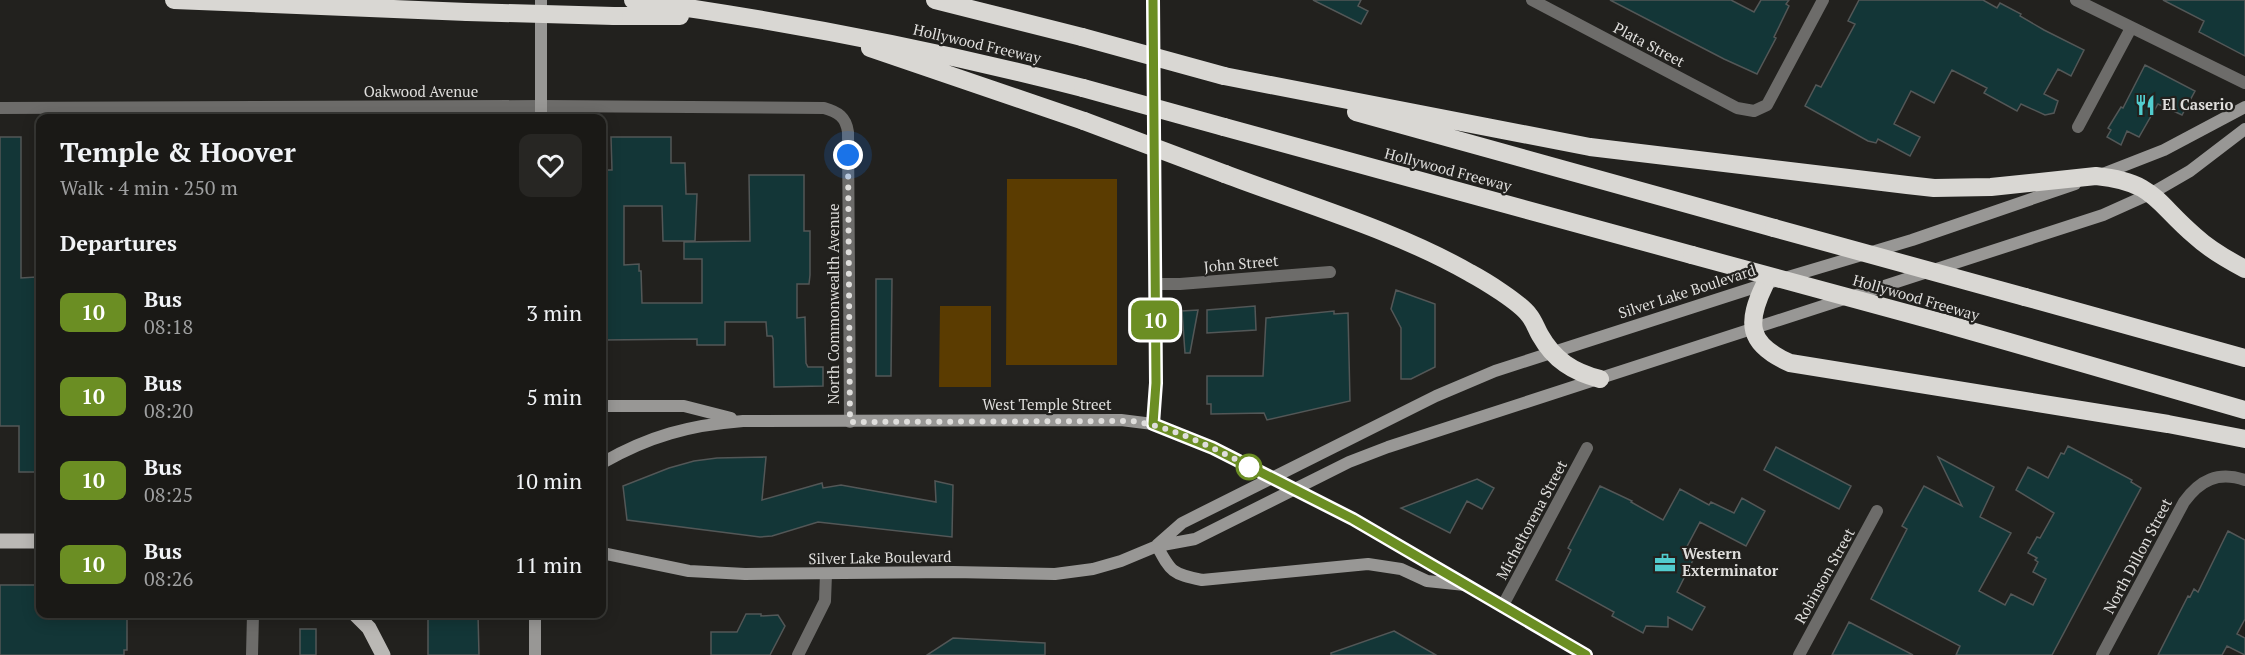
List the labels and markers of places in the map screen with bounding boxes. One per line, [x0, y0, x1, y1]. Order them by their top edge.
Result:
restaurant icon: El Caserio [2133, 93, 2157, 117]
place label: El Caserio [2162, 94, 2234, 114]
unlabelled marker [1236, 454, 1262, 480]
place label: Western Exterminator [1682, 543, 1779, 580]
office icon: Western Exterminator [1653, 551, 1677, 575]

